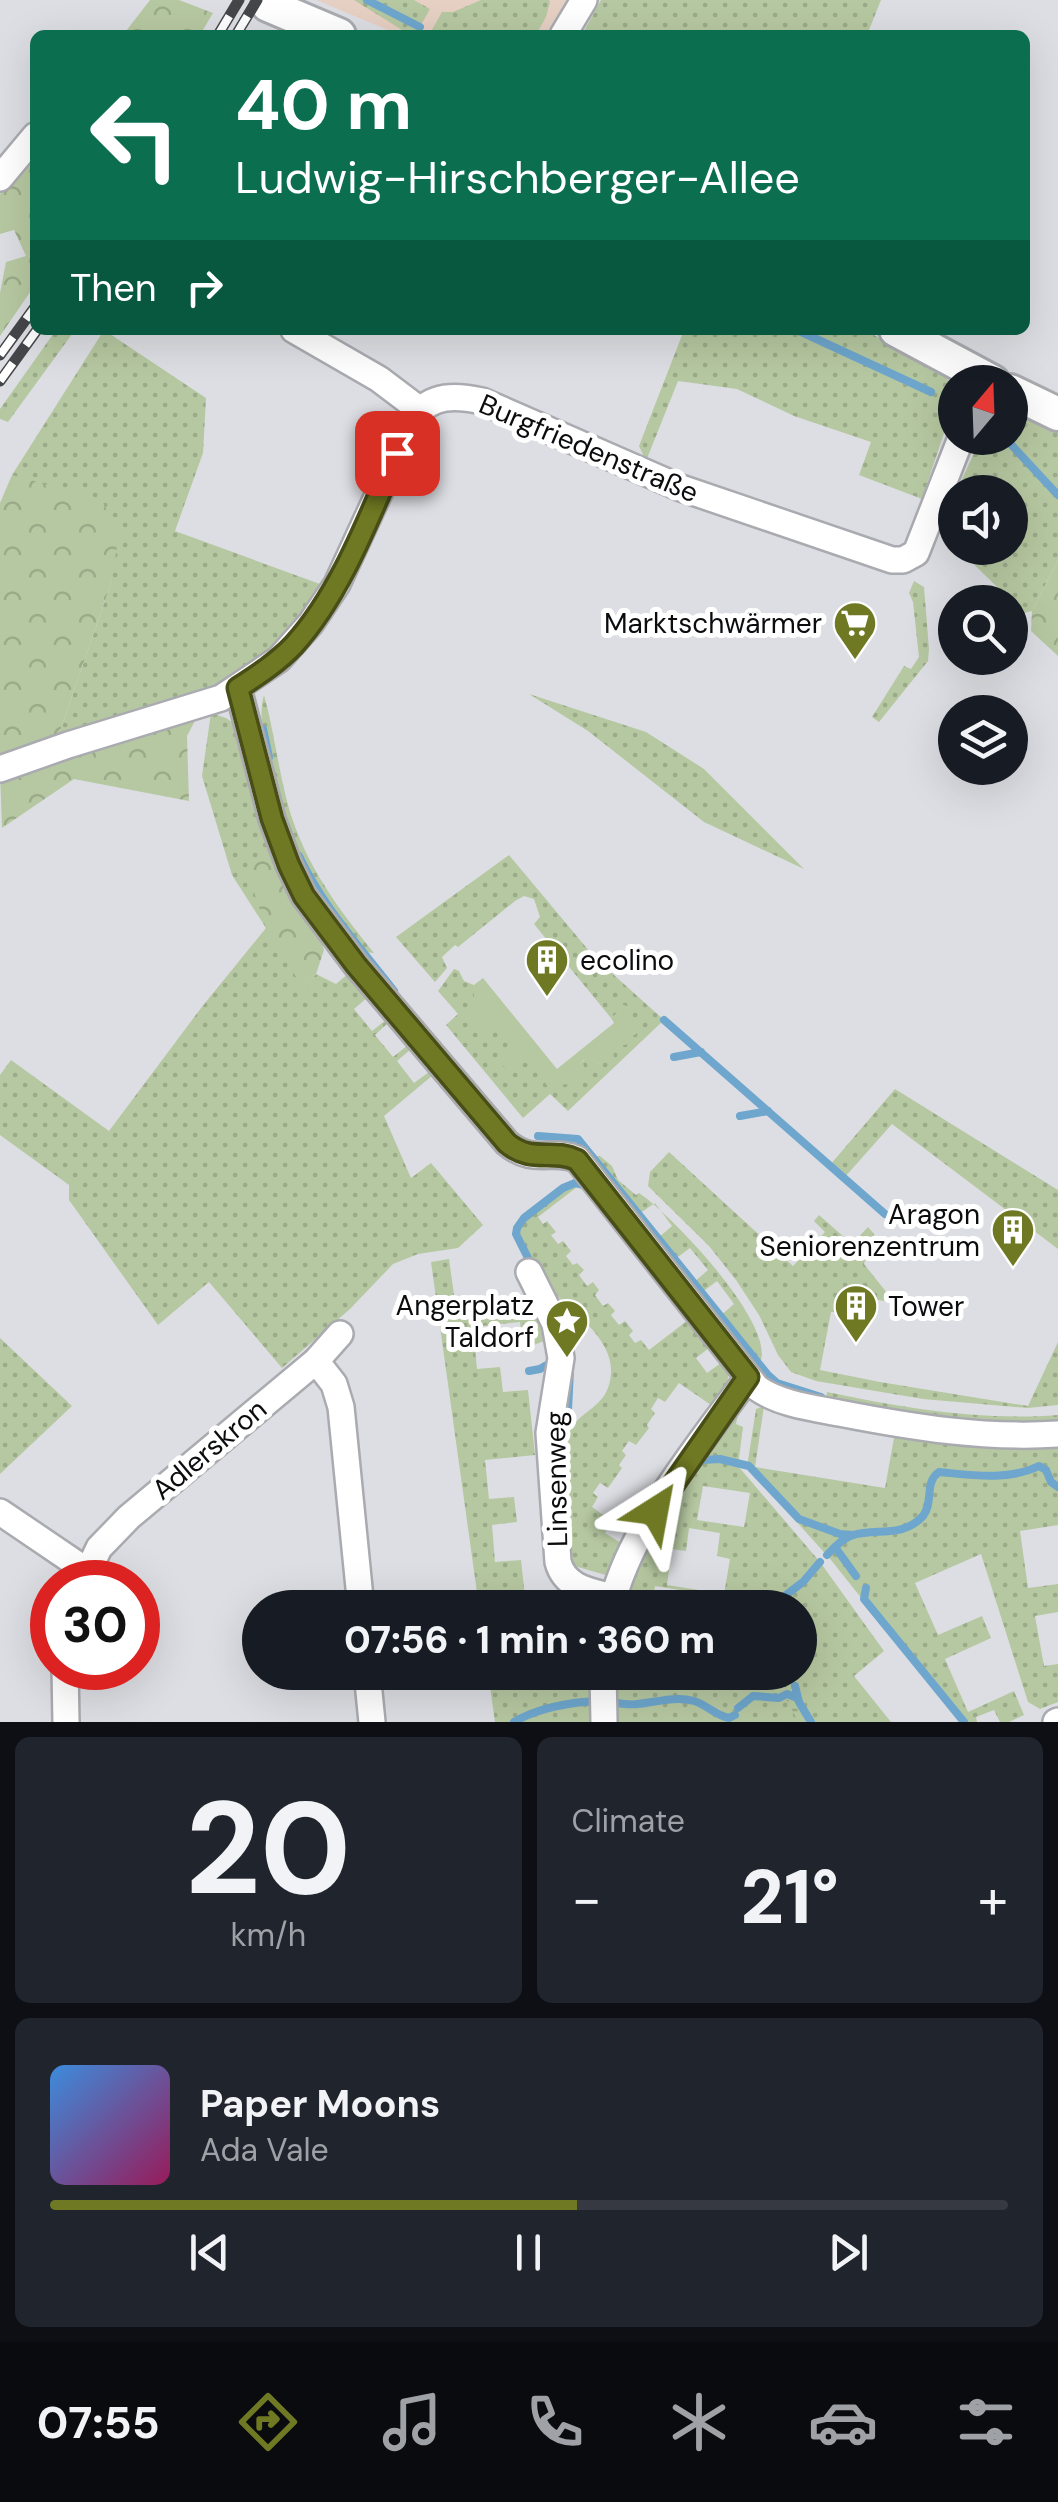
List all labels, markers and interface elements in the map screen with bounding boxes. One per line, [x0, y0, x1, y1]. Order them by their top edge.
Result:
text: 40 m [235, 60, 412, 151]
icon: left [70, 70, 200, 200]
text: Ludwig-Hirschberger-Allee [235, 148, 800, 207]
icon: right [177, 260, 232, 315]
text: Then [70, 263, 157, 313]
north arrow [938, 365, 1028, 455]
map controls [938, 365, 1028, 785]
street label: Burgfriedenstraße [474, 386, 704, 511]
pin [355, 411, 440, 496]
icon: arrive [370, 426, 425, 481]
button: sound [938, 475, 1028, 565]
button: search [938, 585, 1028, 675]
supermarket icon: Marktschwärmer [832, 600, 878, 661]
place label: Marktschwärmer [604, 605, 822, 642]
button: layers [938, 695, 1028, 785]
building icon: ecolino [524, 937, 570, 998]
place label: ecolino [580, 942, 674, 979]
place label: Aragon Seniorenzentrum [760, 1196, 980, 1265]
building icon: Aragon Seniorenzentrum [990, 1207, 1036, 1268]
building icon: Tower [833, 1283, 879, 1344]
place label: Angerplatz Taldorf [396, 1287, 534, 1356]
place label: Tower [888, 1288, 964, 1325]
place icon: Angerplatz Taldorf [544, 1298, 590, 1359]
street label: Adlerskron [144, 1391, 274, 1508]
street label: Linsenweg [537, 1411, 576, 1547]
position arrow [603, 1459, 707, 1563]
speed limit sign: 30 [30, 1560, 160, 1690]
text: 07:56 · 1 min · 360 m [344, 1615, 715, 1665]
text: 20 [185, 1764, 351, 1933]
text: Climate [572, 1800, 685, 1842]
text: 21° [741, 1849, 839, 1946]
text: − [572, 1863, 602, 1935]
text: + [978, 1863, 1008, 1935]
text: km/h [230, 1914, 306, 1956]
text: Paper Moons [200, 2079, 440, 2129]
text: Ada Vale [200, 2129, 329, 2171]
icon: previous [182, 2225, 237, 2280]
icon: pause [501, 2225, 556, 2280]
icon: next [821, 2225, 876, 2280]
icon: directions [233, 2387, 303, 2457]
icon: music [377, 2387, 447, 2457]
icon: phone [520, 2387, 590, 2457]
icon: climate [664, 2387, 734, 2457]
icon: car [808, 2387, 878, 2457]
icon: filters [951, 2387, 1021, 2457]
text: 07:55 [37, 2393, 160, 2452]

